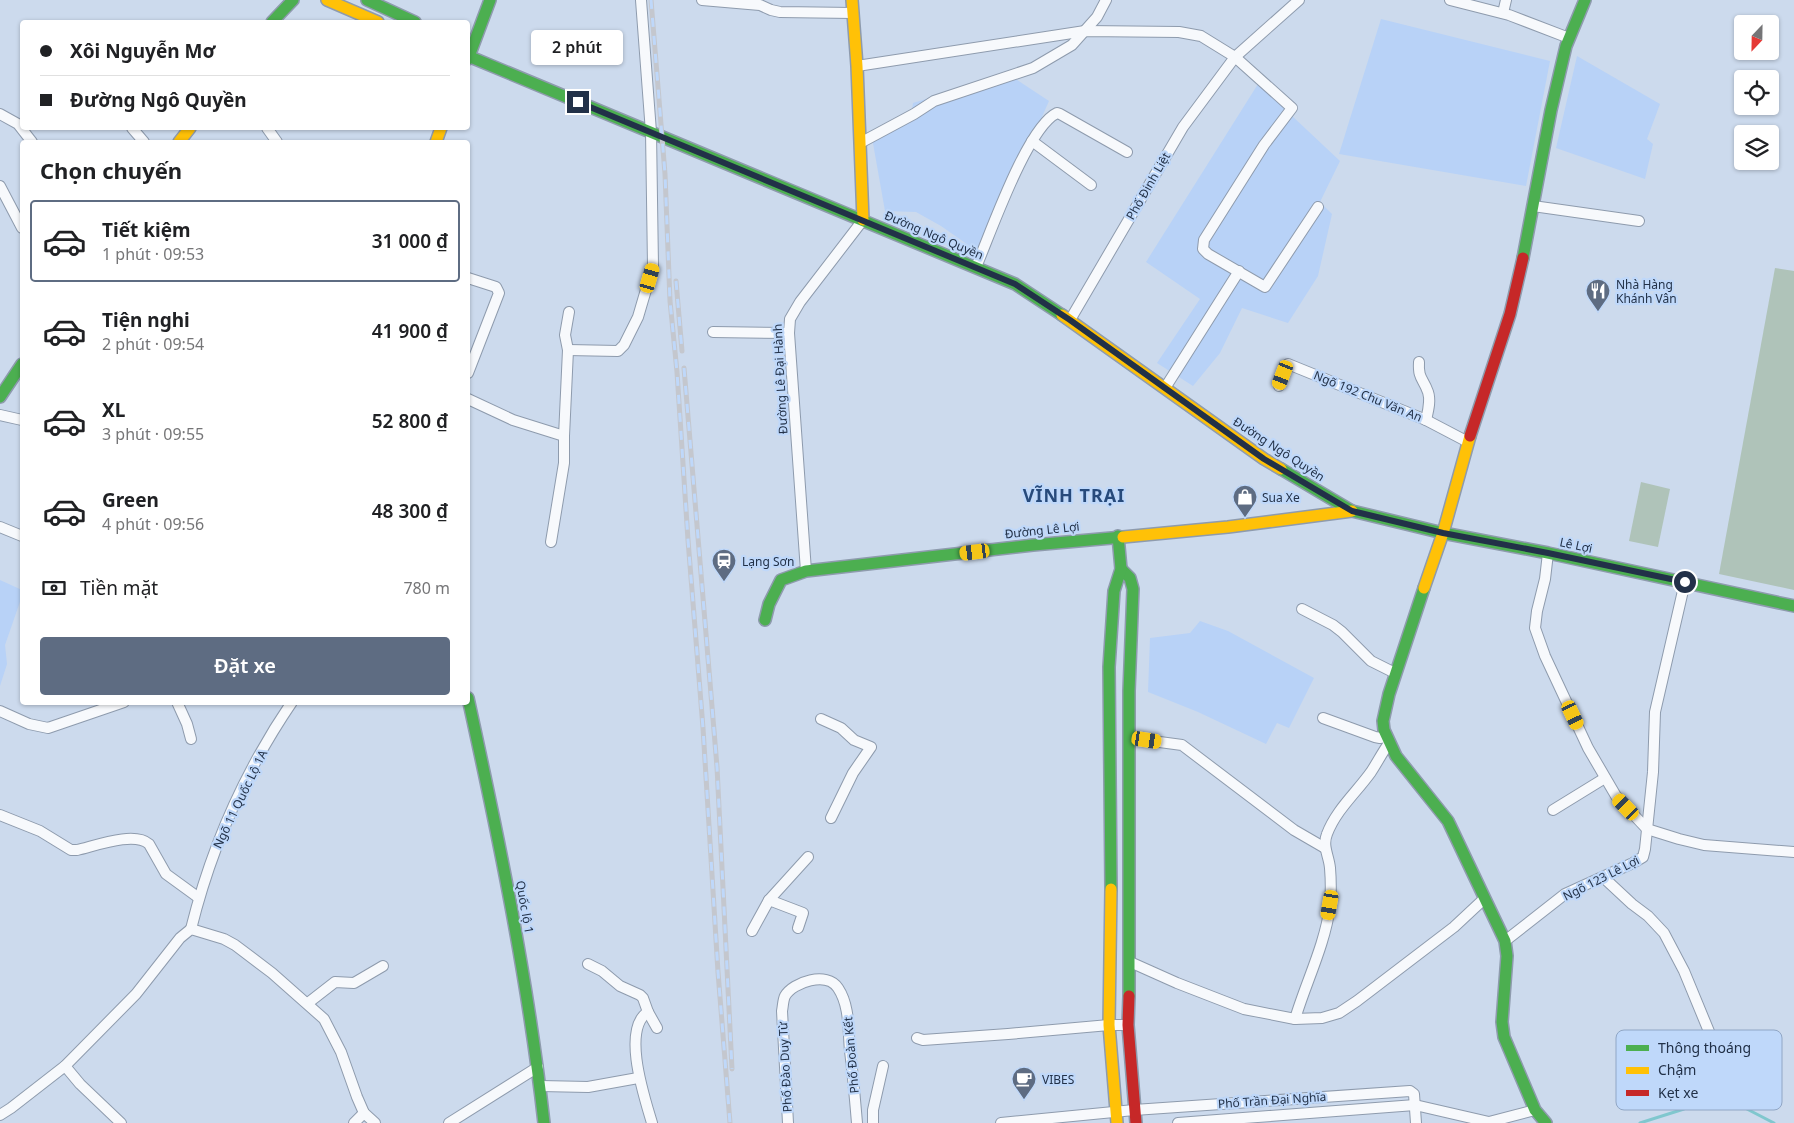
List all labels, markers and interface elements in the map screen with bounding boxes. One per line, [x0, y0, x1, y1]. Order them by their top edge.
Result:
north arrow [1734, 15, 1779, 60]
map controls [1734, 15, 1779, 170]
callout: 2 phút [532, 29, 624, 64]
text: 2 phút [552, 36, 602, 58]
text: Xôi Nguyễn Mơ [70, 38, 215, 64]
button: locate [1734, 70, 1779, 115]
text: Đường Ngô Quyền [70, 87, 247, 113]
route end [567, 91, 589, 113]
button: layers [1734, 125, 1779, 170]
street label: Phố Đinh Liệt [1122, 149, 1175, 223]
text: Chọn chuyến [40, 155, 182, 185]
street label: Đường Ngô Quyền [882, 206, 986, 264]
text: Tiết kiệm [102, 217, 191, 243]
icon: car [42, 219, 87, 264]
text: 31 000 ₫ [372, 228, 448, 254]
text: 1 phút · 09:53 [102, 243, 204, 265]
car [638, 262, 661, 294]
place label: Nhà Hàng Khánh Vân [1616, 276, 1677, 307]
restaurant icon: Nhà Hàng Khánh Vân [1585, 278, 1611, 312]
text: Tiện nghi [102, 307, 190, 333]
icon: car [42, 309, 87, 354]
text: 41 900 ₫ [372, 318, 448, 344]
street label: Đường Lê Đại Hành [769, 323, 791, 435]
text: 2 phút · 09:54 [102, 333, 204, 355]
car [1270, 358, 1295, 392]
street label: Ngõ 192 Chu Văn An [1311, 366, 1425, 426]
text: XL [102, 397, 125, 423]
icon: car [42, 399, 87, 444]
text: 52 800 ₫ [372, 408, 448, 434]
street label: Đường Ngô Quyền [1230, 413, 1328, 485]
text: 3 phút · 09:55 [102, 423, 204, 445]
district label: VĨNH TRẠI [1023, 483, 1125, 507]
shop icon: Sua Xe [1232, 484, 1258, 518]
text: Green [102, 487, 159, 513]
icon: car [42, 489, 87, 534]
place label: Sua Xe [1262, 489, 1300, 506]
text: 48 300 ₫ [372, 498, 448, 524]
text: 4 phút · 09:56 [102, 513, 204, 535]
street label: Đường Lê Lợi [1004, 518, 1080, 542]
street label: Lê Lợi [1558, 533, 1594, 557]
car [959, 543, 990, 561]
station icon: Lạng Sơn [711, 548, 737, 582]
place label: Lạng Sơn [742, 553, 794, 570]
route start [1674, 571, 1696, 593]
icon: cash [40, 574, 68, 602]
text: Tiền mặt [80, 575, 158, 601]
text: 780 m [403, 577, 450, 599]
button: Đặt xe [40, 637, 450, 695]
car [1559, 698, 1586, 732]
car [1131, 730, 1162, 750]
street label: Ngõ 11 Quốc Lộ 1A [209, 747, 271, 851]
car [1610, 791, 1641, 823]
street label: Ngõ 123 Lê Lợi [1560, 851, 1642, 905]
street label: Quốc lộ 1 [512, 879, 538, 935]
car [1320, 889, 1339, 921]
street label: Phố Đoàn Kết [839, 1015, 863, 1094]
street label: Phố Đào Duy Từ [774, 1020, 796, 1113]
legend [1616, 1030, 1782, 1110]
text: Thông thoáng [1658, 1038, 1751, 1057]
text: Chậm [1658, 1060, 1696, 1079]
cafe icon: VIBES [1011, 1066, 1037, 1100]
place label: VIBES [1042, 1071, 1075, 1088]
text: Kẹt xe [1658, 1083, 1698, 1102]
street label: Phố Trần Đại Nghĩa [1217, 1088, 1327, 1112]

